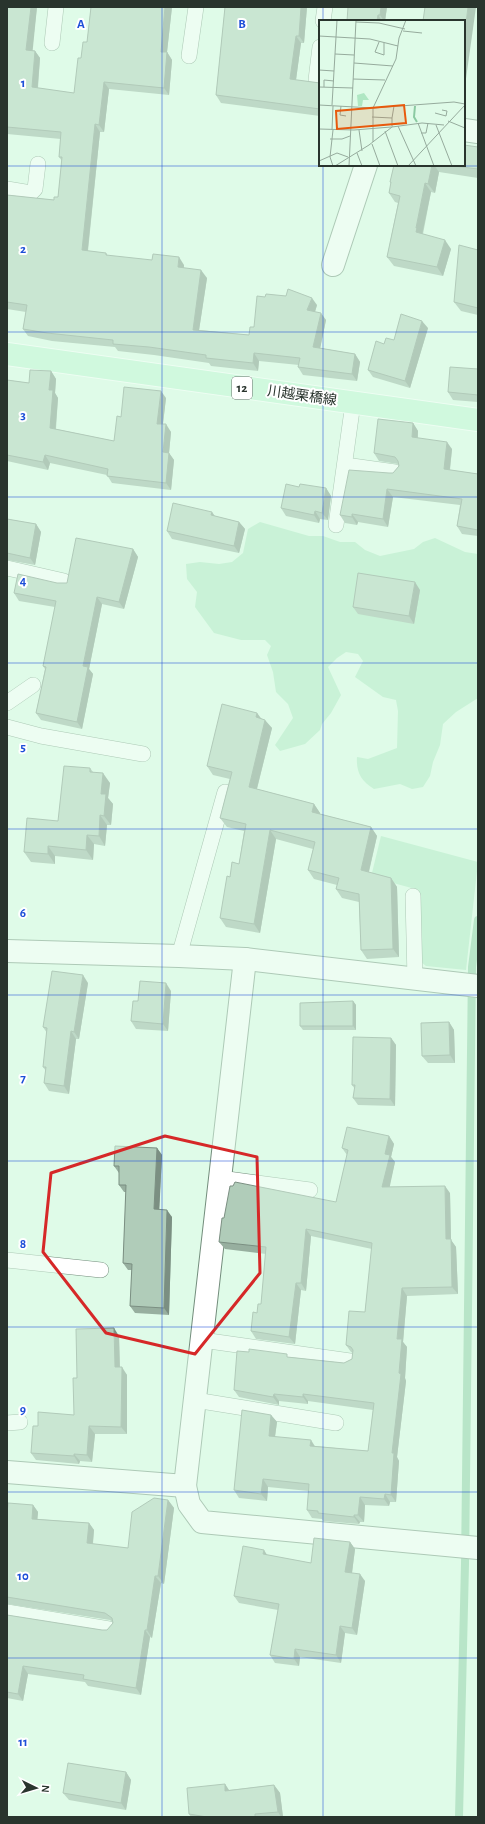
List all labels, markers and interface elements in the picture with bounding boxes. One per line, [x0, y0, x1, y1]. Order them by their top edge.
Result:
text: A [77, 18, 85, 31]
text: B [238, 18, 246, 31]
inset map [319, 20, 465, 166]
text: 1 [21, 77, 25, 90]
text: 2 [20, 243, 26, 256]
road number: 12 [232, 377, 252, 399]
street label: 川越栗橋線 [266, 383, 338, 408]
text: 3 [20, 409, 26, 422]
text: 4 [20, 575, 27, 588]
text: 5 [20, 741, 26, 754]
text: 6 [20, 907, 26, 920]
text: 7 [20, 1072, 26, 1085]
text: 8 [20, 1238, 26, 1251]
text: 9 [20, 1404, 26, 1417]
text: 10 [17, 1570, 29, 1583]
text: 11 [18, 1736, 28, 1749]
north arrow [16, 1768, 56, 1808]
text: N [40, 1785, 51, 1793]

